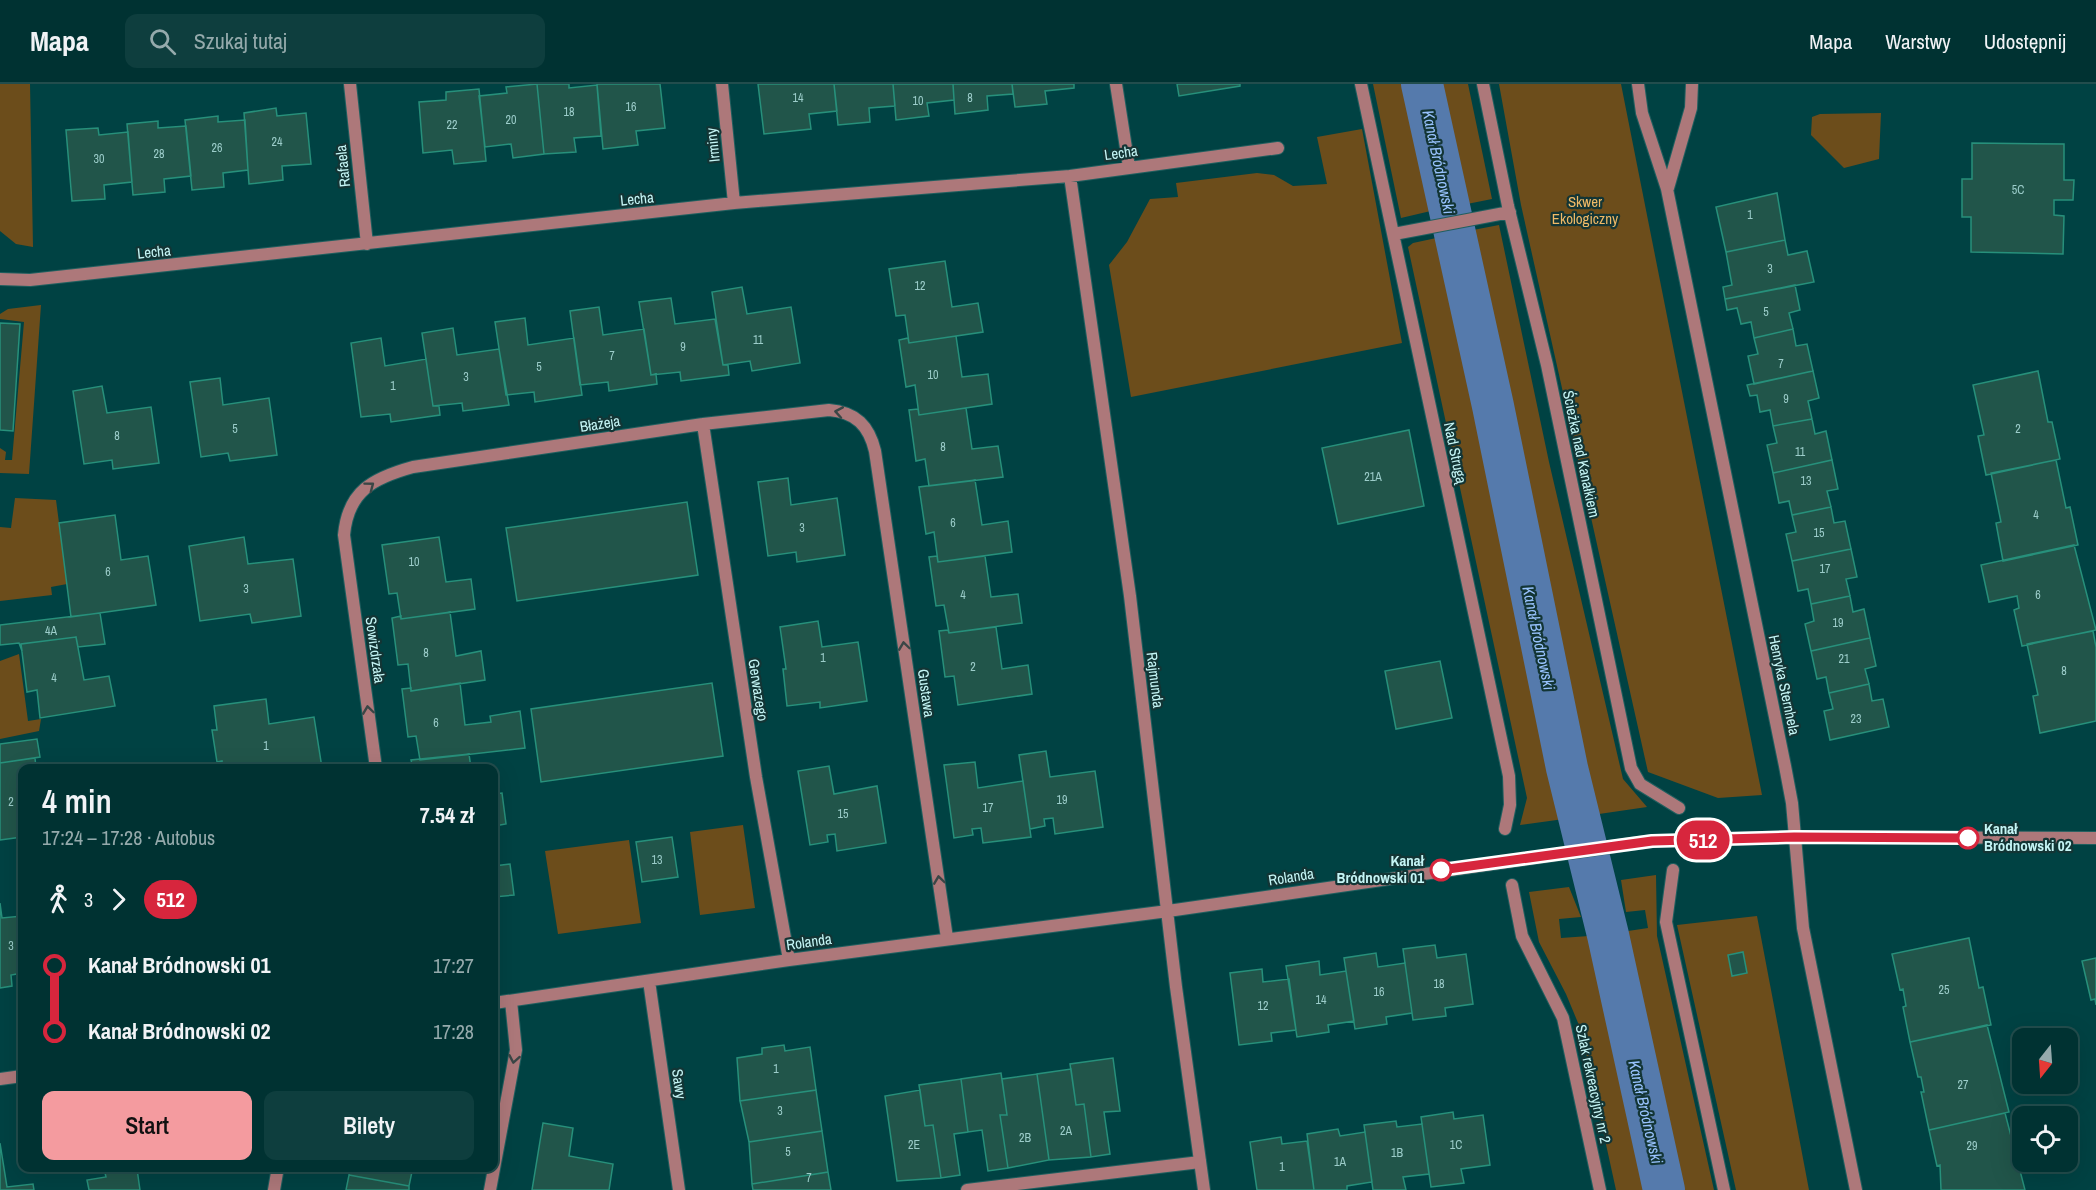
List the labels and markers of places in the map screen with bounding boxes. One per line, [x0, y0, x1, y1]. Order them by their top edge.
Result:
place label: Kanał Bródnowski 02 [1984, 818, 2072, 856]
marker: Kanał Bródnowski 02 [1957, 827, 1979, 849]
place label: Kanał Bródnowski 01 [1337, 850, 1425, 888]
marker: Kanał Bródnowski 01 [1430, 859, 1452, 881]

